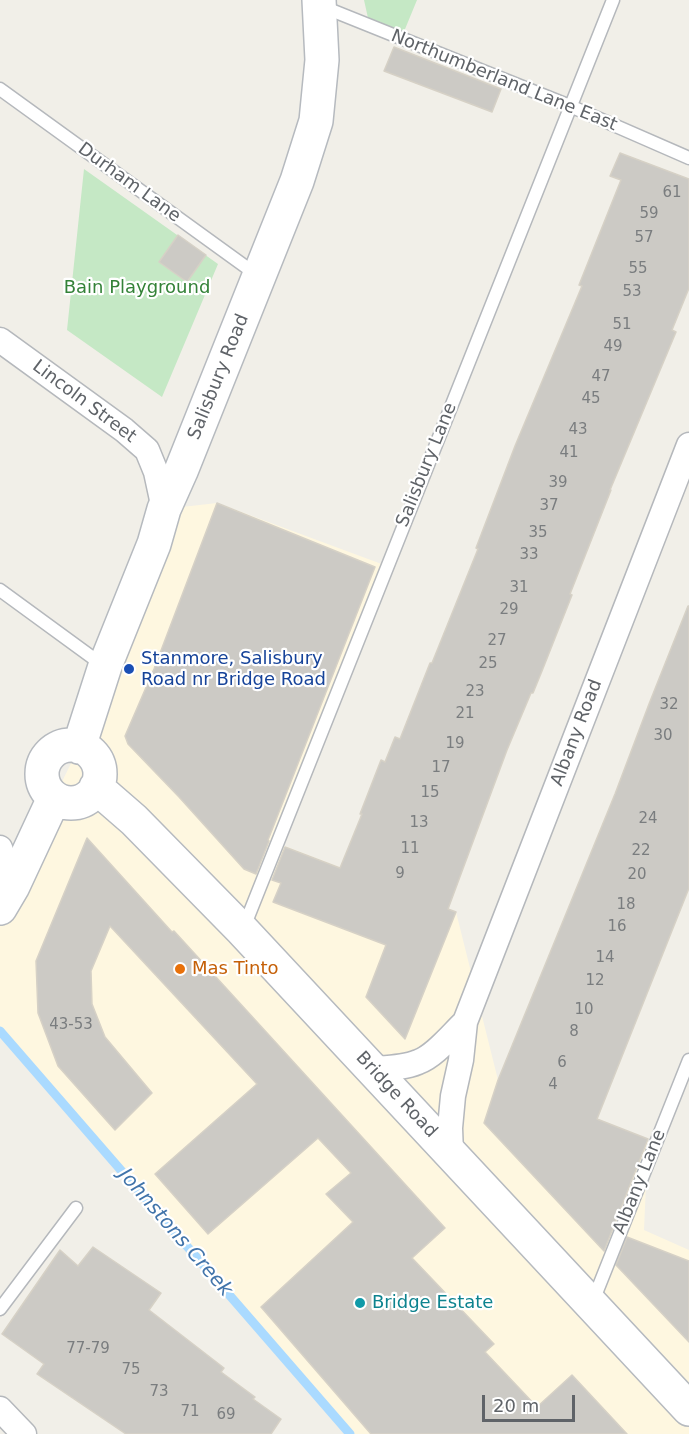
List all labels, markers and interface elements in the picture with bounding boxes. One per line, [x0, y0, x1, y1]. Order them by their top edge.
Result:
street label: Northumberland Lane East [388, 26, 620, 136]
street label: Durham Lane [73, 139, 185, 227]
house number: 61 [662, 184, 682, 202]
house number: 59 [639, 205, 659, 223]
house number: 57 [634, 229, 654, 247]
house number: 55 [628, 260, 648, 278]
park label: Bain Playground [64, 277, 210, 299]
house number: 53 [622, 283, 642, 301]
street label: Salisbury Road [184, 311, 254, 443]
house number: 51 [612, 316, 632, 334]
house number: 49 [603, 338, 623, 356]
street label: Lincoln Street [28, 356, 140, 448]
house number: 47 [591, 368, 611, 386]
house number: 45 [581, 390, 601, 408]
street label: Salisbury Lane [392, 400, 462, 530]
house number: 43 [568, 421, 588, 439]
house number: 41 [559, 444, 579, 462]
house number: 39 [548, 474, 568, 492]
house number: 37 [539, 497, 559, 515]
house number: 35 [528, 524, 548, 542]
house number: 33 [519, 546, 539, 564]
house number: 31 [509, 579, 529, 597]
house number: 29 [499, 601, 519, 619]
house number: 27 [487, 632, 507, 650]
place label: Stanmore, Salisbury Road nr Bridge Road [141, 648, 326, 690]
house number: 25 [478, 655, 498, 673]
marker: Stanmore, Salisbury Road nr Bridge Road [122, 662, 136, 676]
street label: Albany Road [547, 677, 607, 789]
house number: 23 [465, 683, 485, 701]
house number: 32 [659, 696, 679, 714]
house number: 21 [455, 705, 475, 723]
house number: 30 [653, 727, 673, 745]
house number: 19 [445, 735, 465, 753]
house number: 17 [431, 759, 451, 777]
house number: 15 [420, 784, 440, 802]
house number: 24 [638, 810, 658, 828]
house number: 13 [409, 814, 429, 832]
house number: 11 [400, 840, 420, 858]
house number: 22 [631, 842, 651, 860]
house number: 9 [395, 865, 405, 883]
house number: 20 [627, 866, 647, 884]
house number: 18 [616, 896, 636, 914]
house number: 16 [607, 918, 627, 936]
house number: 14 [595, 949, 615, 967]
place label: Mas Tinto [192, 958, 279, 980]
marker: Mas Tinto [173, 962, 187, 976]
house number: 12 [585, 972, 605, 990]
house number: 10 [574, 1001, 594, 1019]
house number: 43-53 [49, 1016, 93, 1034]
house number: 8 [569, 1023, 579, 1041]
street label: Bridge Road [351, 1048, 441, 1142]
house number: 6 [557, 1054, 567, 1072]
house number: 4 [548, 1076, 558, 1094]
street label: Albany Lane [609, 1126, 671, 1238]
water label: Johnstons Creek [113, 1164, 237, 1302]
place label: Bridge Estate [372, 1292, 493, 1314]
marker: Bridge Estate [353, 1296, 367, 1310]
house number: 77-79 [66, 1340, 110, 1358]
house number: 75 [121, 1361, 141, 1379]
house number: 73 [149, 1383, 169, 1401]
scale bar [485, 1383, 578, 1421]
text: 20 m [493, 1395, 539, 1416]
house number: 71 [180, 1403, 200, 1421]
house number: 69 [216, 1406, 236, 1424]

